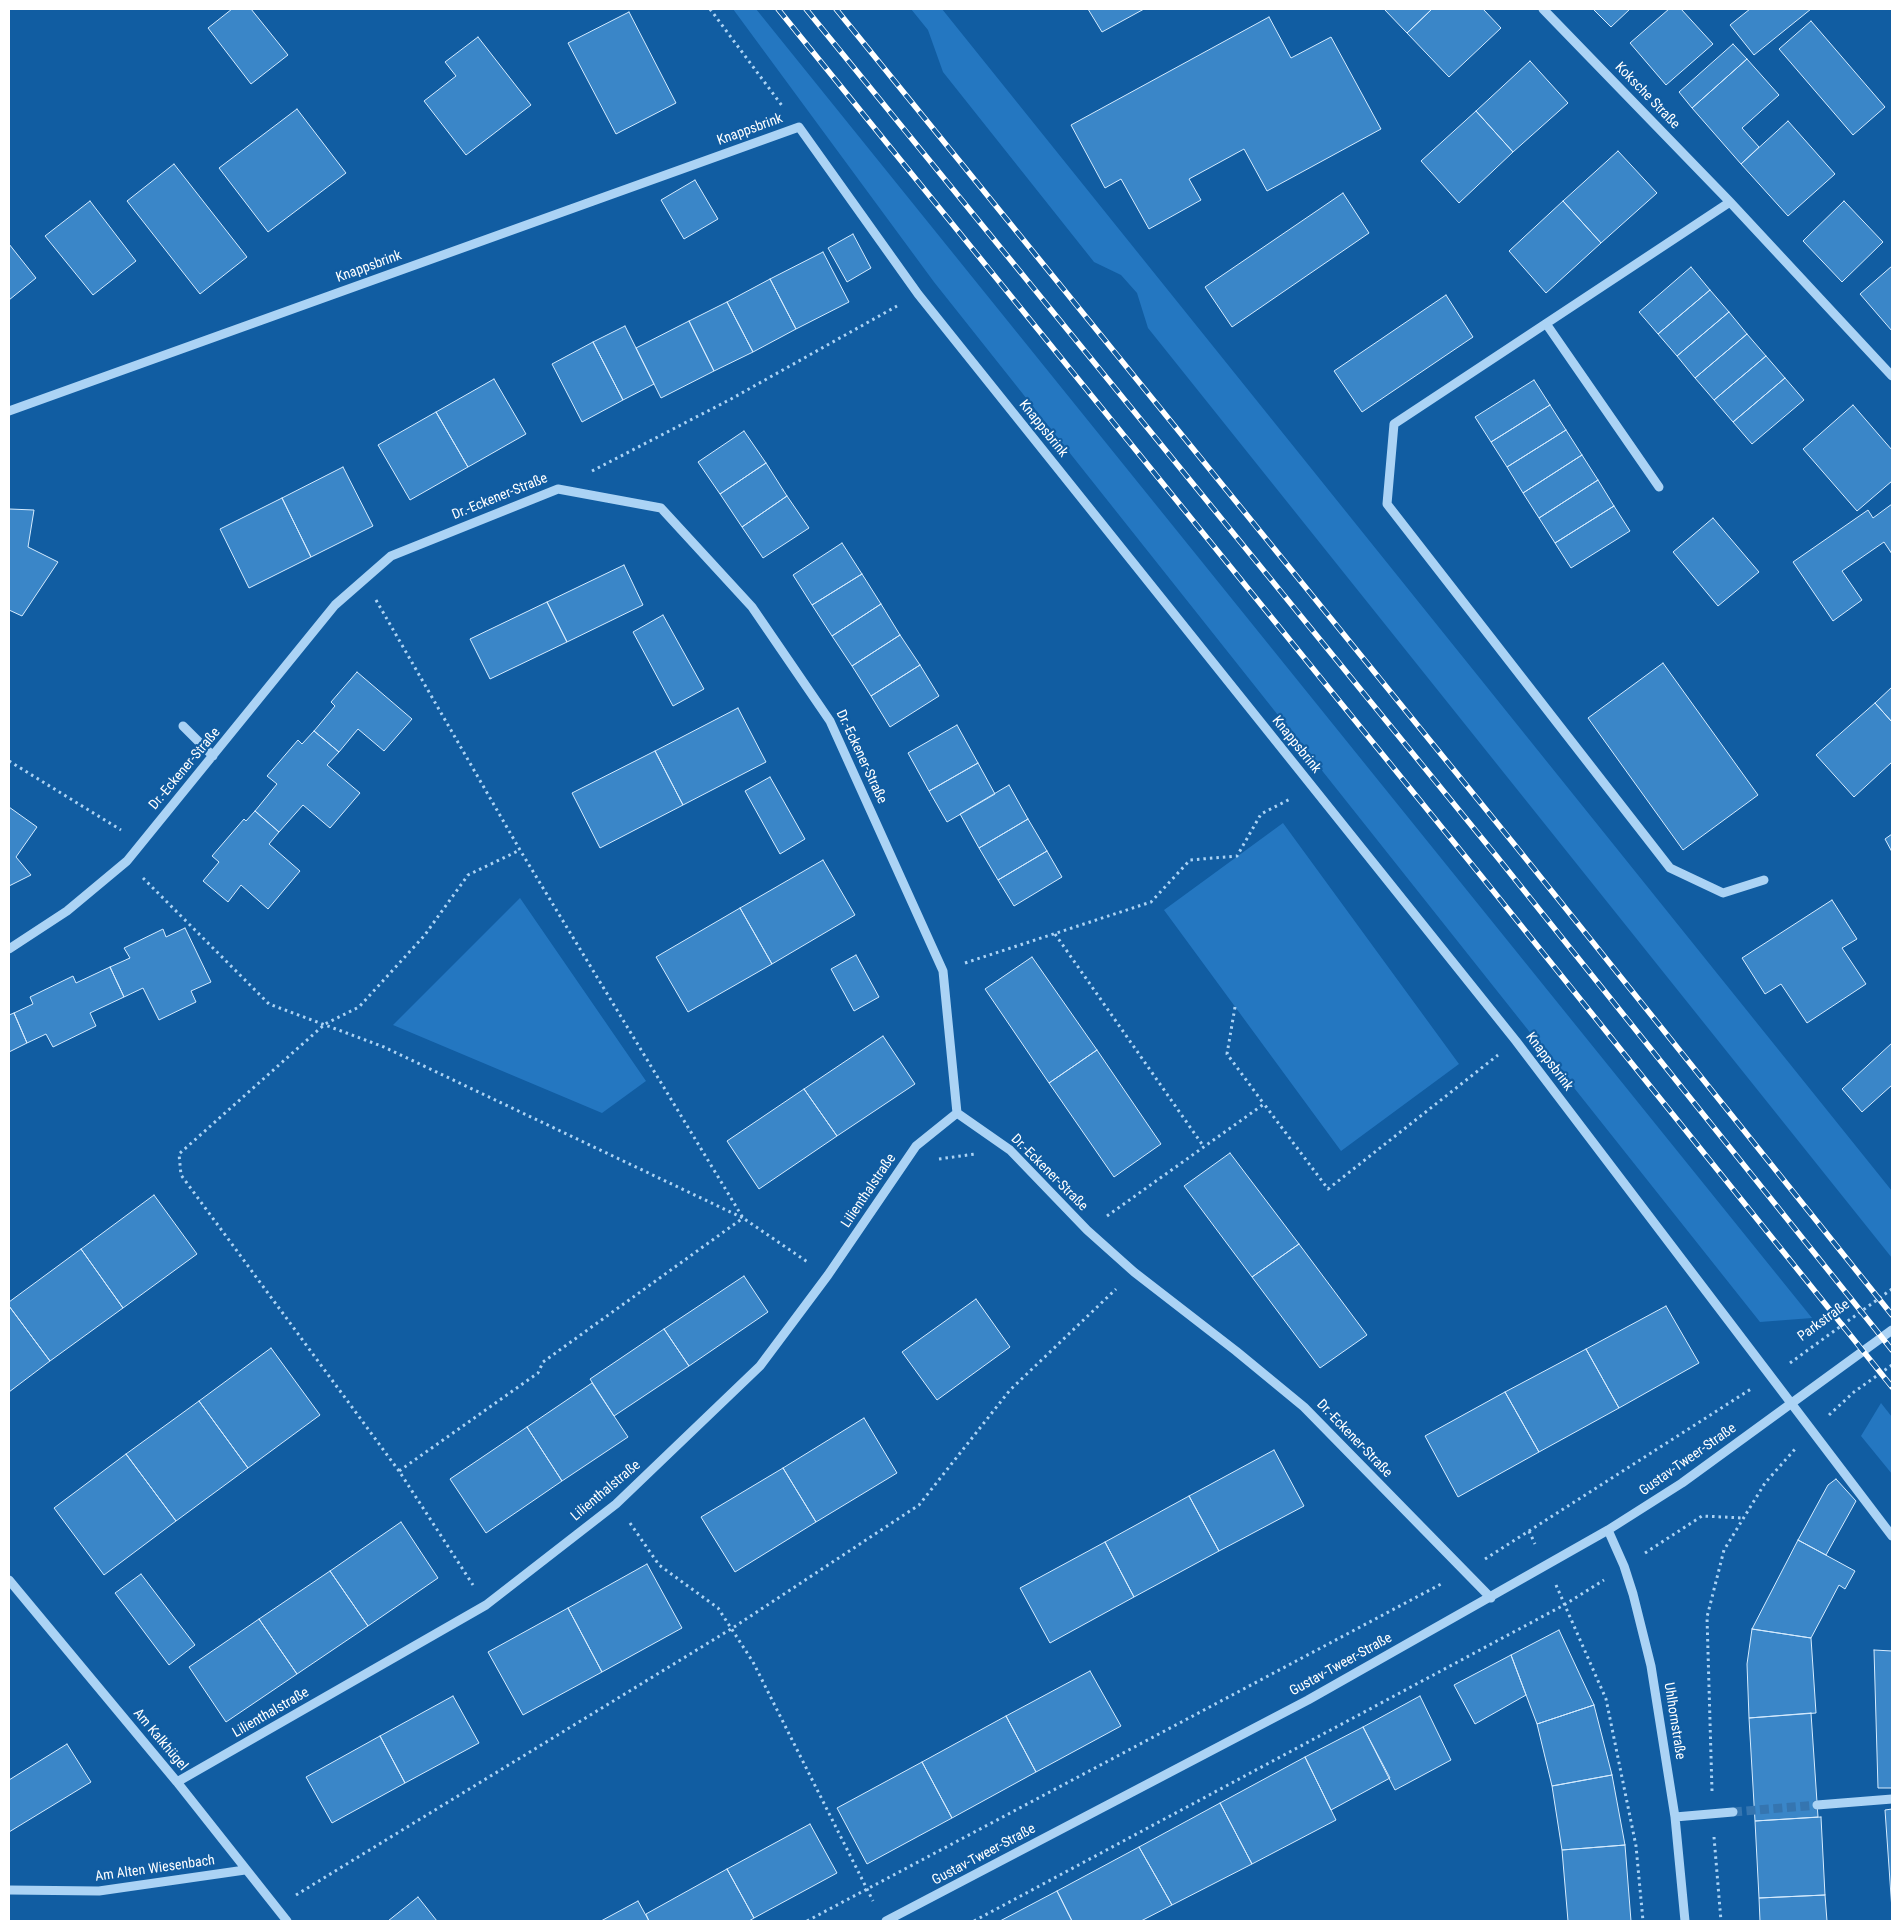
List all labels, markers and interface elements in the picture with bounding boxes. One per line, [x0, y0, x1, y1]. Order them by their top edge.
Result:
street label: Koksche Straße [1611, 59, 1683, 133]
street label: Knappsbrink [715, 110, 785, 150]
street label: Knappsbrink [334, 247, 404, 287]
street label: Knappsbrink [1015, 397, 1071, 461]
street label: Dr.-Eckener-Straße [450, 470, 550, 524]
street label: Dr.-Eckener-Straße [832, 707, 890, 807]
street label: Knappsbrink [1268, 713, 1324, 777]
street label: Dr.-Eckener-Straße [146, 725, 224, 813]
street label: Knappsbrink [1522, 1030, 1576, 1094]
street label: Dr.-Eckener-Straße [1007, 1131, 1091, 1215]
street label: Lilienthalstraße [838, 1151, 900, 1231]
street label: Parkstraße [1795, 1297, 1853, 1345]
street label: Dr.-Eckener-Straße [1313, 1397, 1395, 1481]
street label: Gustav-Tweer-Straße [1636, 1420, 1740, 1500]
street label: Lilienthalstraße [568, 1457, 644, 1525]
street label: Gustav-Tweer-Straße [1287, 1630, 1395, 1700]
street label: Uhlhornstraße [1660, 1681, 1688, 1761]
street label: Lilienthalstraße [230, 1684, 312, 1742]
street label: Am Kalkhügel [129, 1706, 191, 1774]
street label: Gustav-Tweer-Straße [930, 1821, 1038, 1889]
street label: Am Alten Wiesenbach [94, 1852, 216, 1886]

